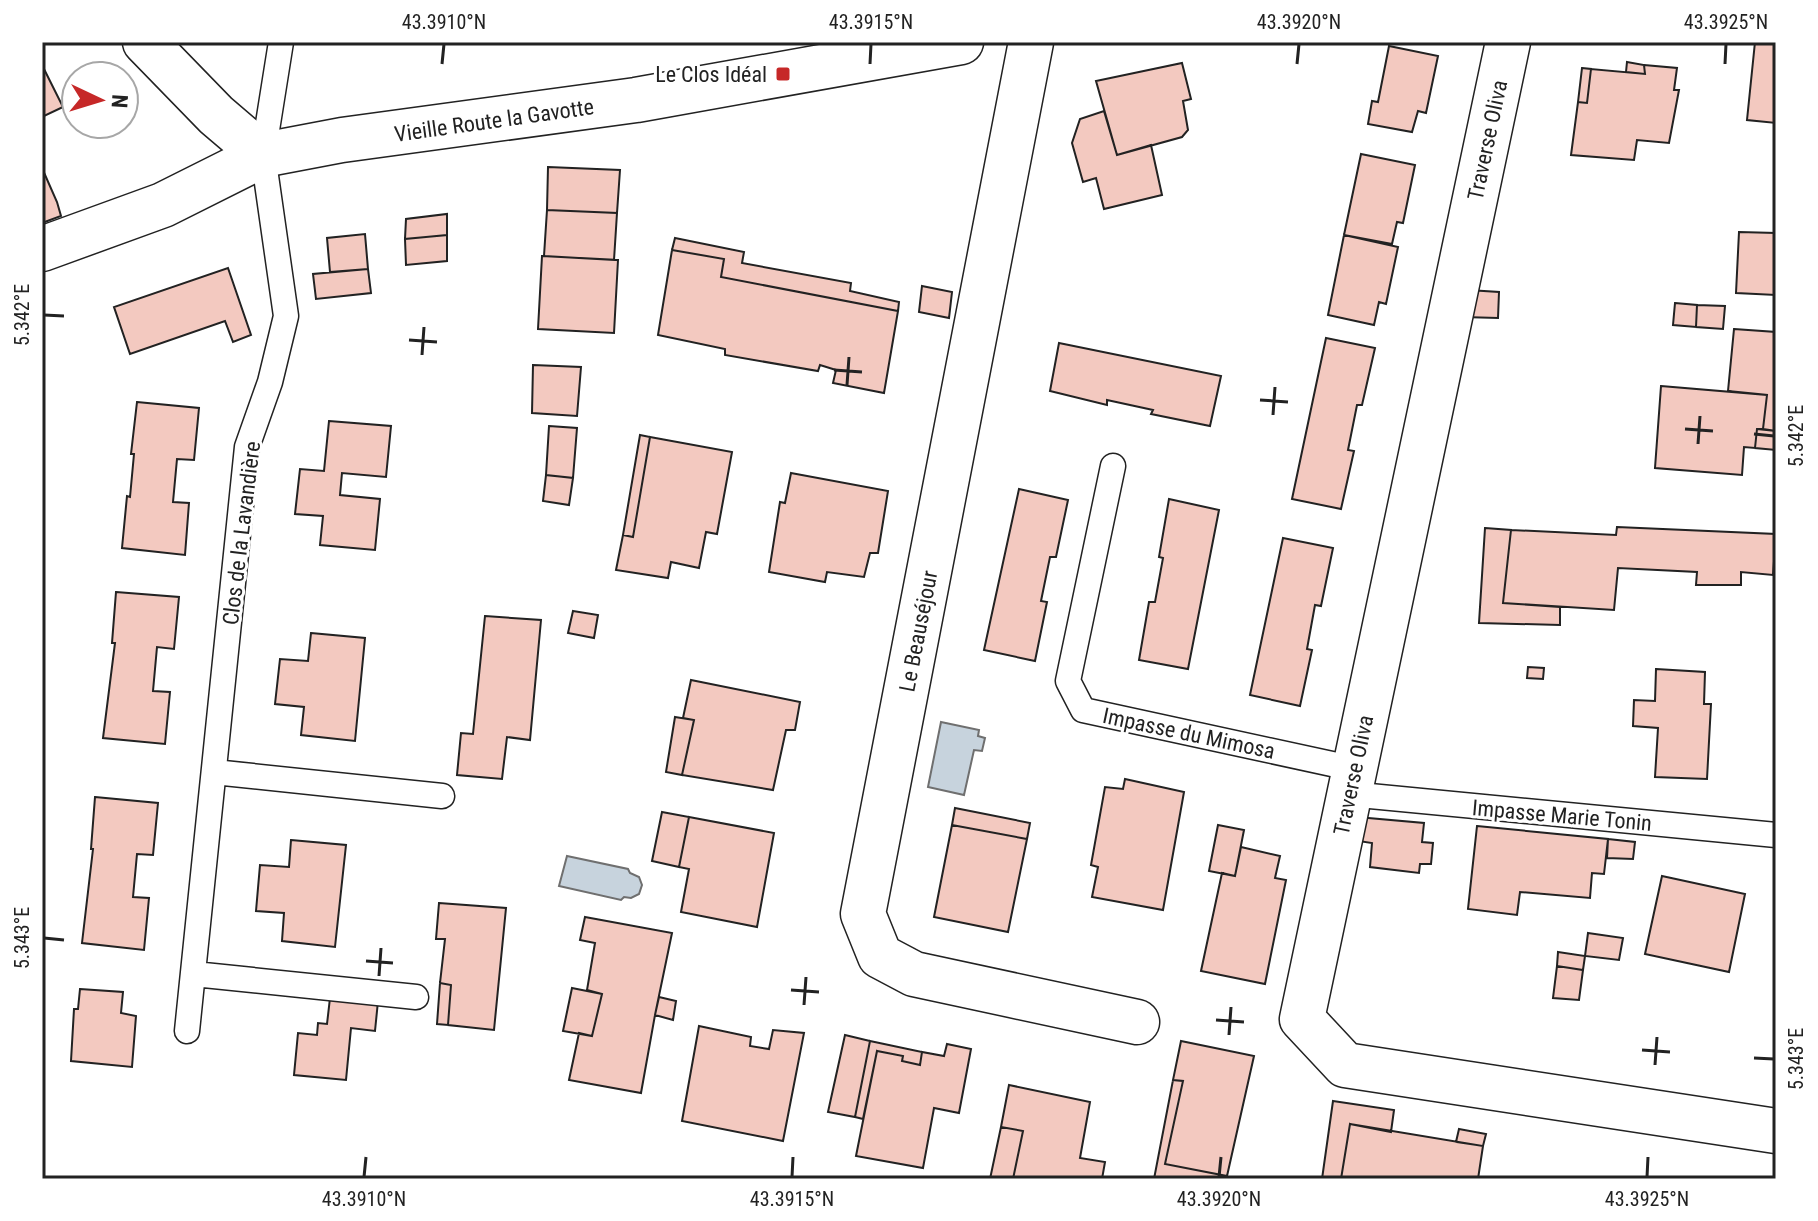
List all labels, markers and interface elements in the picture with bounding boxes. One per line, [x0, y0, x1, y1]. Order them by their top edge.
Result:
text: 43.3910°N [402, 10, 486, 34]
text: 43.3915°N [829, 10, 913, 34]
text: 43.3920°N [1257, 10, 1341, 34]
text: 43.3925°N [1684, 10, 1768, 34]
north arrow [60, 60, 140, 140]
place label: Le Clos Idéal [655, 62, 767, 87]
marker: Le Clos Idéal [774, 65, 792, 83]
street label: Traverse Oliva [1463, 78, 1512, 202]
text: N [107, 94, 132, 109]
street label: Vieille Route la Gavotte [393, 94, 595, 147]
text: 5.342°E [10, 284, 34, 346]
text: 5.342°E [1784, 405, 1808, 467]
street label: Clos de la Lavandière [218, 440, 265, 626]
street label: Le Beauséjour [894, 568, 943, 694]
street label: Impasse du Mimosa [1101, 703, 1277, 764]
street label: Traverse Oliva [1329, 713, 1378, 837]
street label: Impasse Marie Tonin [1471, 795, 1653, 836]
text: 5.343°E [10, 907, 34, 969]
text: 5.343°E [1784, 1028, 1808, 1090]
text: 43.3910°N [322, 1187, 406, 1211]
text: 43.3915°N [750, 1187, 834, 1211]
text: 43.3920°N [1177, 1187, 1261, 1211]
text: 43.3925°N [1605, 1187, 1689, 1211]

